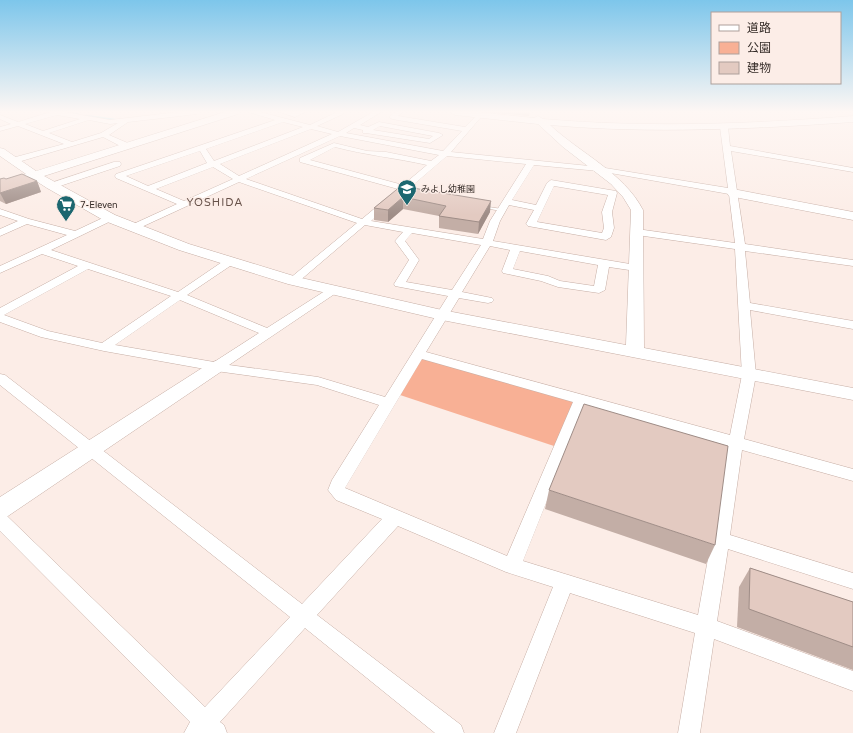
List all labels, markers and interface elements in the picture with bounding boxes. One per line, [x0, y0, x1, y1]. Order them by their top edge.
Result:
legend [711, 12, 841, 84]
text: 道路 [747, 21, 771, 35]
text: 公園 [747, 41, 771, 55]
text: 建物 [747, 61, 771, 75]
school or university icon: みよし幼稚園 [396, 178, 418, 206]
place label: みよし幼稚園 [421, 184, 475, 195]
supermarket icon: 7-Eleven [55, 194, 77, 222]
district label: YOSHIDA [186, 196, 244, 209]
place label: 7-Eleven [80, 200, 117, 211]

